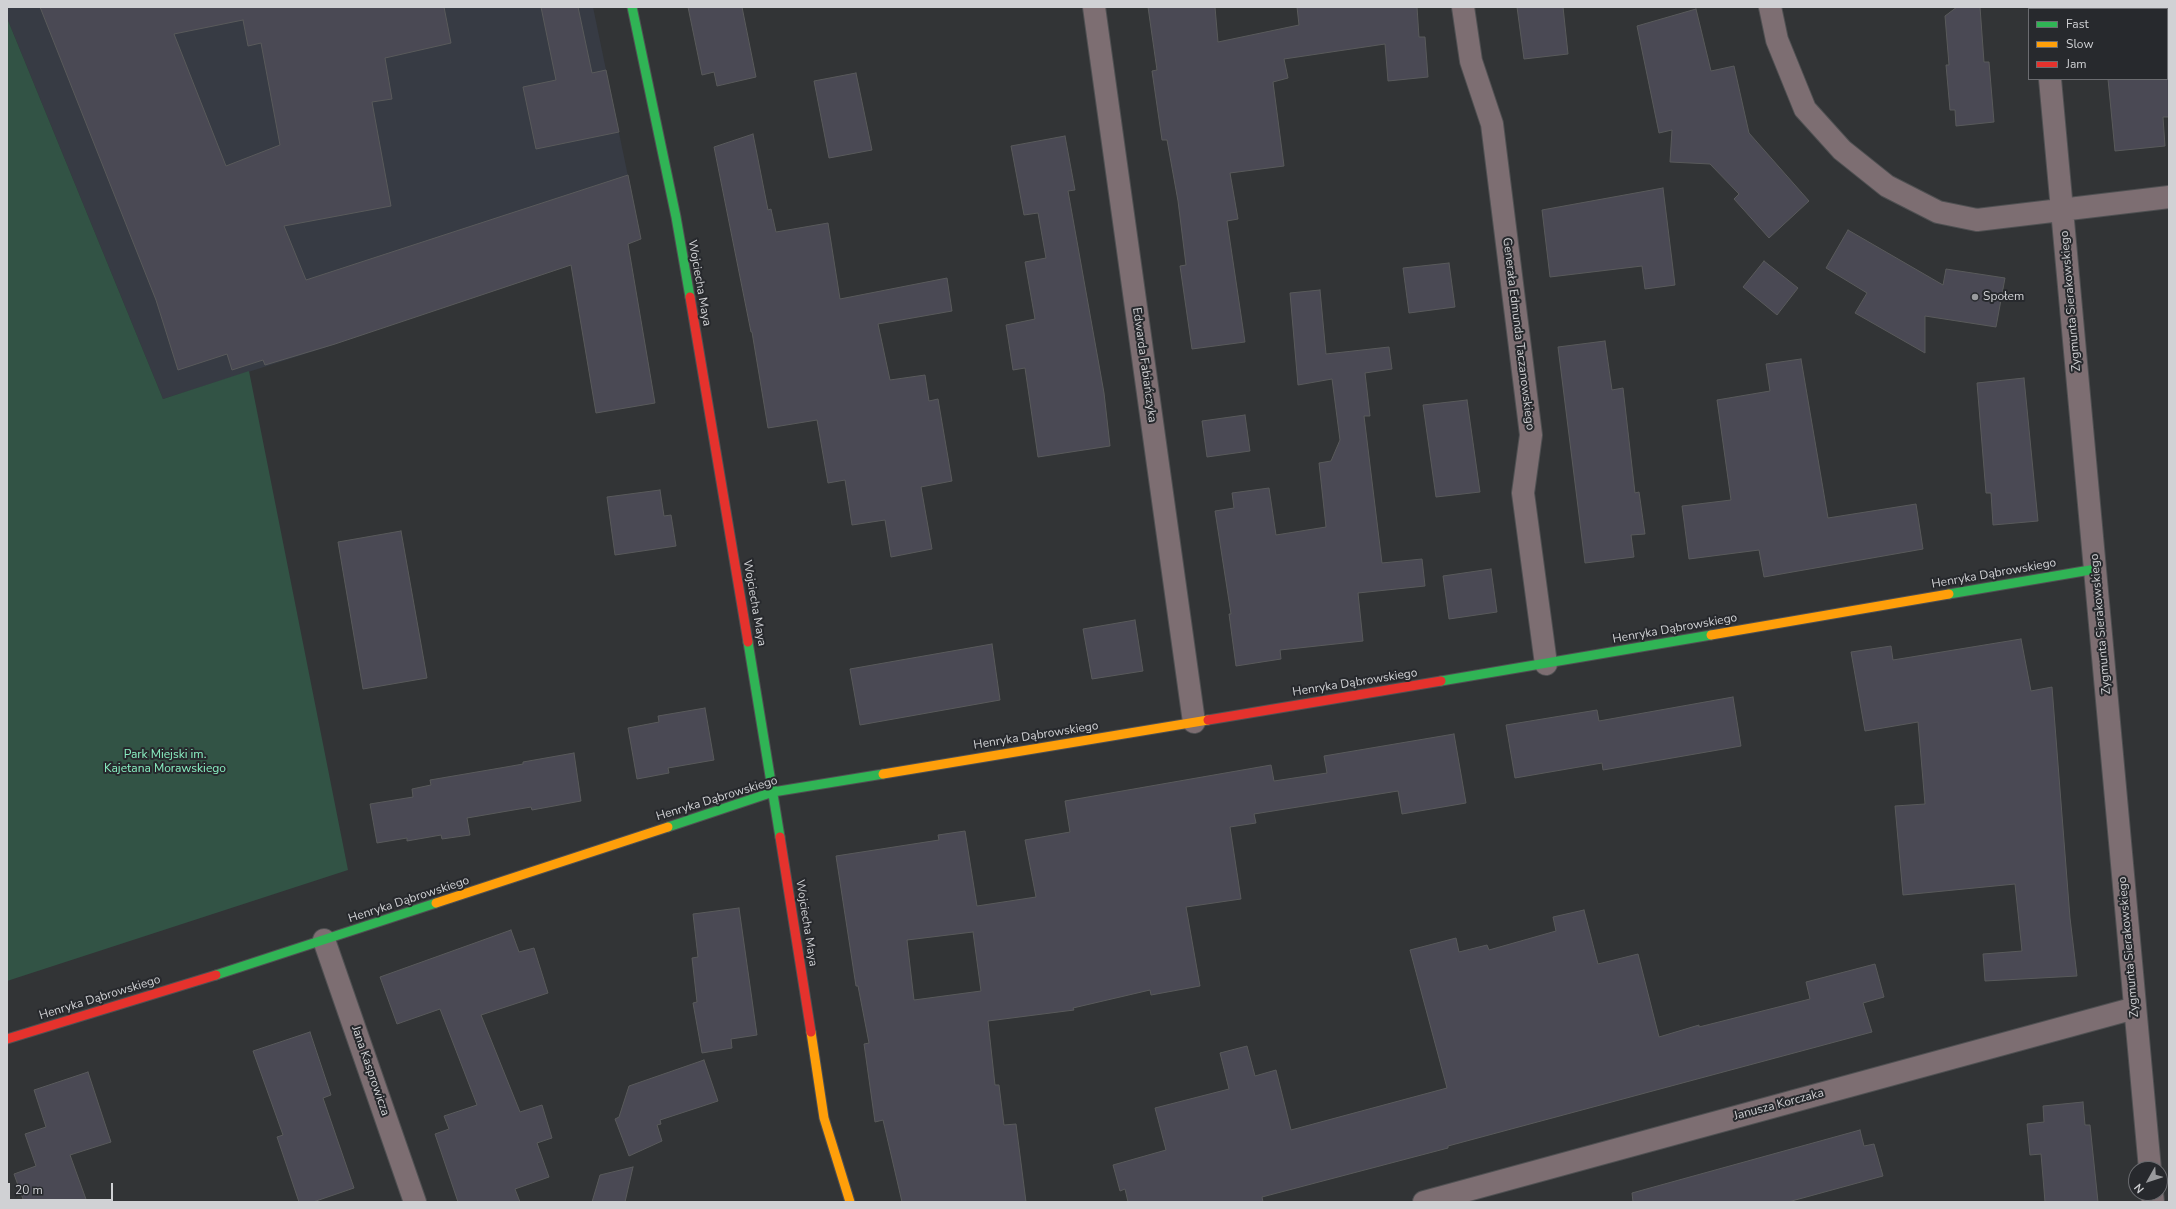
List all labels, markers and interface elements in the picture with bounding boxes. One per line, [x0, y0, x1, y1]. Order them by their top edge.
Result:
legend [2028, 8, 2168, 80]
text: Fast [2066, 16, 2089, 32]
text: Slow [2066, 36, 2094, 52]
text: Jam [2066, 56, 2087, 72]
street label: Zygmunta Sierakowskiego [2058, 230, 2084, 372]
street label: Generała Edmunda Taczanowskiego [1499, 237, 1537, 431]
street label: Wojciecha Maya [684, 239, 714, 327]
place label: Społem [1983, 290, 2024, 304]
marker: Społem [1970, 292, 1980, 302]
street label: Edwarda Fabiańczyka [1129, 307, 1159, 423]
street label: Zygmunta Sierakowskiego [2088, 553, 2114, 695]
street label: Henryka Dąbrowskiego [1931, 556, 2057, 592]
street label: Wojciecha Maya [739, 559, 769, 647]
street label: Henryka Dąbrowskiego [1612, 611, 1738, 647]
street label: Henryka Dąbrowskiego [1292, 666, 1418, 700]
street label: Henryka Dąbrowskiego [973, 719, 1099, 753]
park label: Park Miejski im. Kajetana Morawskiego [104, 748, 226, 776]
street label: Henryka Dąbrowskiego [655, 774, 779, 824]
street label: Henryka Dąbrowskiego [347, 874, 471, 926]
street label: Zygmunta Sierakowskiego [2116, 876, 2142, 1018]
street label: Wojciecha Maya [792, 879, 820, 967]
street label: Henryka Dąbrowskiego [38, 973, 162, 1023]
street label: Jana Kasprowicza [348, 1024, 392, 1118]
street label: Janusza Korczaka [1733, 1086, 1825, 1124]
north arrow [2128, 1161, 2168, 1201]
scale bar [10, 1175, 115, 1201]
text: N [2131, 1180, 2147, 1196]
text: 20 m [15, 1182, 43, 1198]

